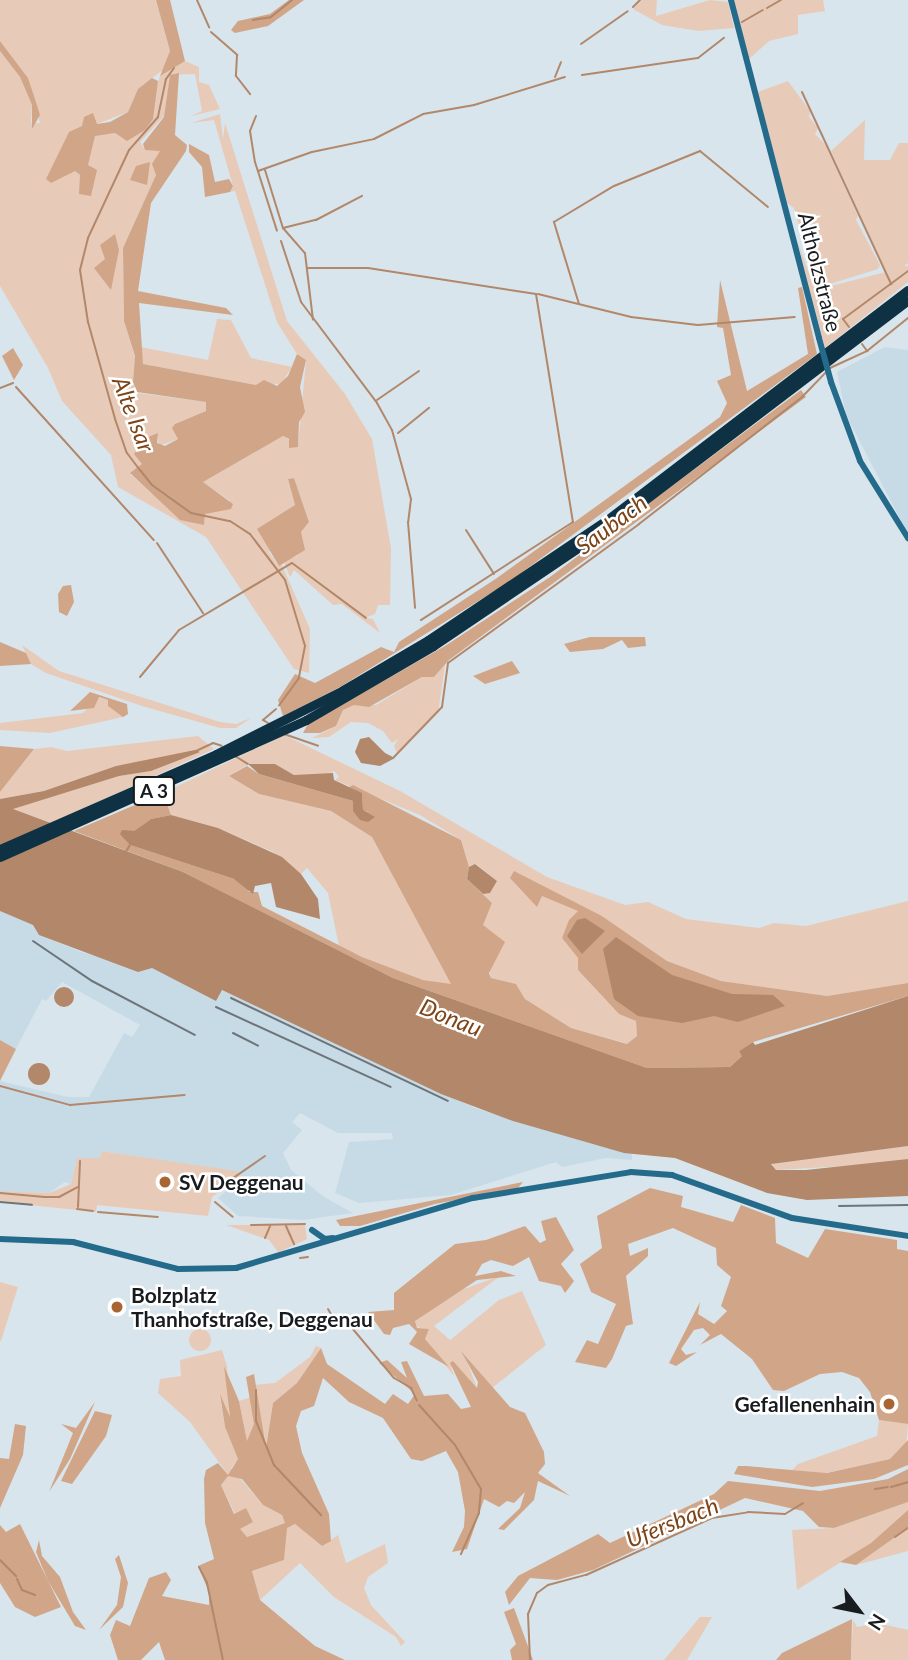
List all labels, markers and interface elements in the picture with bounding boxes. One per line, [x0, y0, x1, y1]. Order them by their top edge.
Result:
street label: Altholzstraße [793, 210, 847, 334]
water label: Alte Isar [107, 372, 161, 456]
water label: Saubach [570, 488, 652, 560]
road number: A 3 [131, 776, 177, 806]
water label: Donau [416, 992, 486, 1042]
place label: SV Deggenau [179, 1169, 304, 1195]
marker: SV Deggenau [157, 1174, 173, 1190]
place label: Bolzplatz Thanhofstraße, Deggenau [131, 1282, 373, 1332]
marker: Bolzplatz Thanhofstraße, Deggenau [109, 1299, 125, 1315]
place label: Gefallenenhain [734, 1391, 875, 1417]
marker: Gefallenenhain [881, 1396, 897, 1412]
water label: Ufersbach [622, 1491, 722, 1553]
north arrow [824, 1576, 894, 1646]
text: N [864, 1610, 891, 1635]

